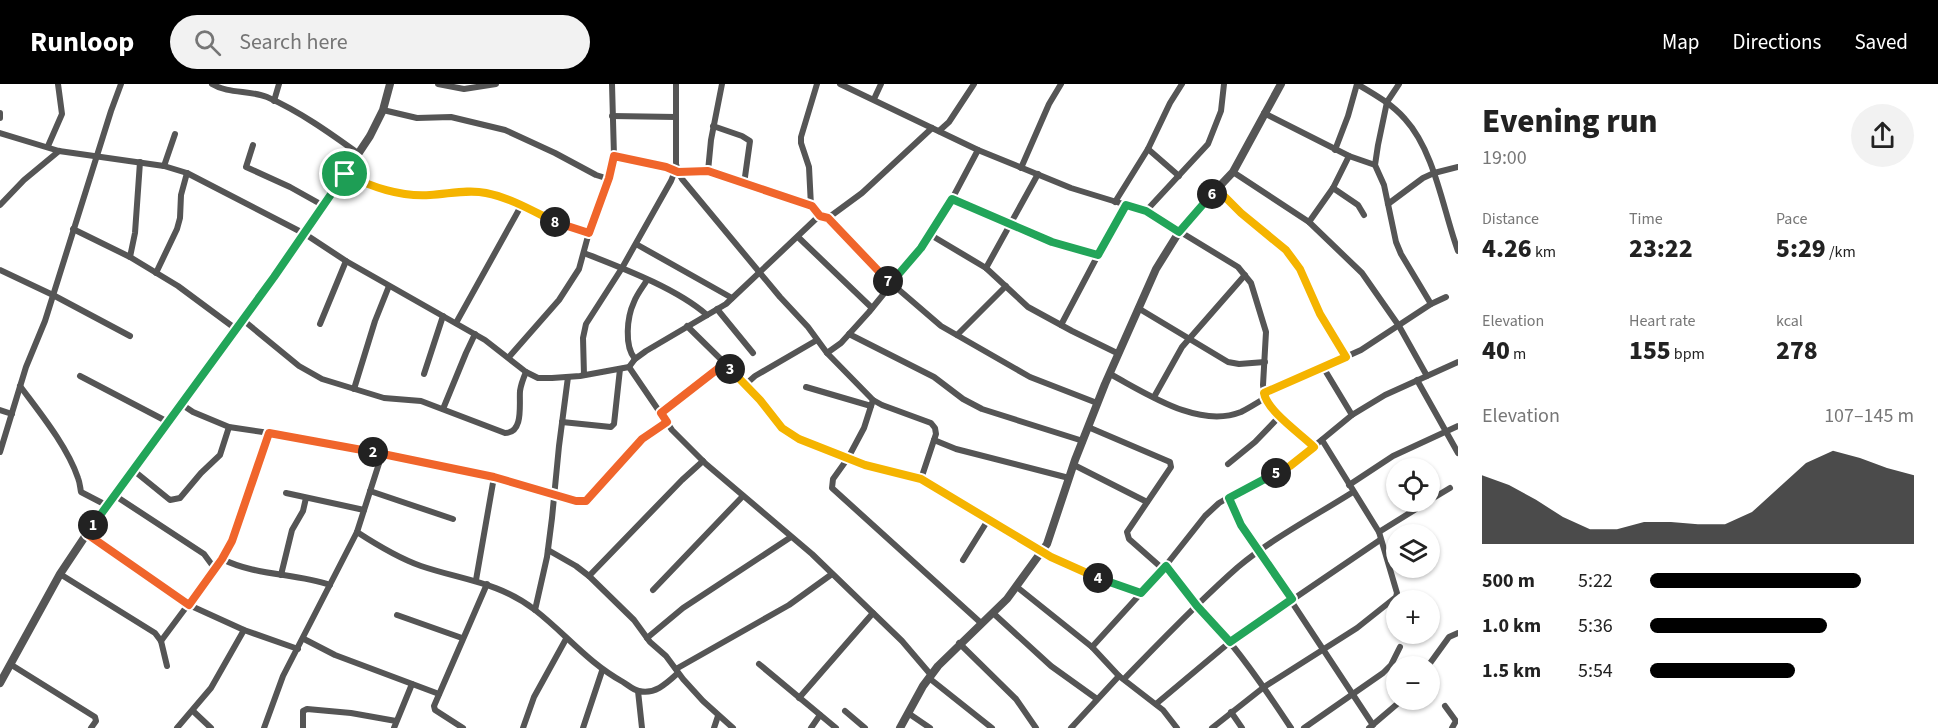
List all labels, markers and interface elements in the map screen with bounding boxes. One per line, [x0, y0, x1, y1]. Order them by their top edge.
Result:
search box [170, 15, 590, 69]
text: Runloop [30, 22, 134, 62]
icon: search [191, 26, 224, 59]
text: Search here [239, 26, 348, 58]
text: Map [1662, 27, 1700, 57]
text: Directions [1733, 27, 1821, 57]
text: Saved [1854, 27, 1908, 57]
text: Evening run [1482, 98, 1658, 145]
button: share [1851, 104, 1914, 167]
text: 19:00 [1482, 144, 1527, 172]
pin [319, 148, 370, 199]
icon: arrive [328, 157, 361, 190]
pin: 6 [1197, 179, 1227, 209]
text: 6 [1208, 183, 1216, 205]
pin: 8 [540, 207, 570, 237]
text: Distance [1482, 208, 1539, 230]
text: Time [1629, 208, 1663, 230]
text: Pace [1776, 208, 1807, 230]
text: 8 [551, 211, 559, 233]
text: 4.26 [1482, 230, 1532, 267]
text: 23:22 [1629, 230, 1693, 267]
text: 5:29 [1776, 230, 1826, 267]
text: km [1532, 241, 1556, 263]
text: /km [1826, 241, 1856, 263]
pin: 7 [873, 266, 903, 296]
text: 7 [884, 270, 892, 292]
text: Elevation [1482, 310, 1544, 332]
text: Heart rate [1629, 310, 1696, 332]
text: kcal [1776, 310, 1803, 332]
text: 40 [1482, 332, 1510, 369]
text: 155 [1629, 332, 1671, 369]
text: 278 [1776, 332, 1818, 369]
text: m [1510, 343, 1526, 365]
text: bpm [1671, 343, 1705, 365]
pin: 3 [715, 354, 745, 384]
text: 3 [726, 358, 734, 380]
text: Elevation [1482, 402, 1560, 430]
text: 107–145 m [1824, 402, 1914, 430]
pin: 2 [358, 437, 388, 467]
text: 2 [369, 441, 377, 463]
pin: 5 [1261, 458, 1291, 488]
map controls [1386, 458, 1440, 710]
button: locate [1386, 458, 1440, 512]
text: 5 [1272, 462, 1280, 484]
pin: 1 [78, 510, 108, 540]
text: 1 [89, 514, 97, 536]
button: layers [1386, 524, 1440, 578]
pin: 4 [1083, 563, 1113, 593]
text: 4 [1094, 567, 1102, 589]
text: 500 m [1482, 567, 1535, 595]
text: 5:22 [1578, 567, 1613, 595]
button: + [1386, 590, 1440, 644]
text: 1.0 km [1482, 612, 1541, 640]
text: 5:36 [1578, 612, 1613, 640]
button: − [1386, 656, 1440, 710]
text: 1.5 km [1482, 657, 1541, 685]
text: 5:54 [1578, 657, 1613, 685]

